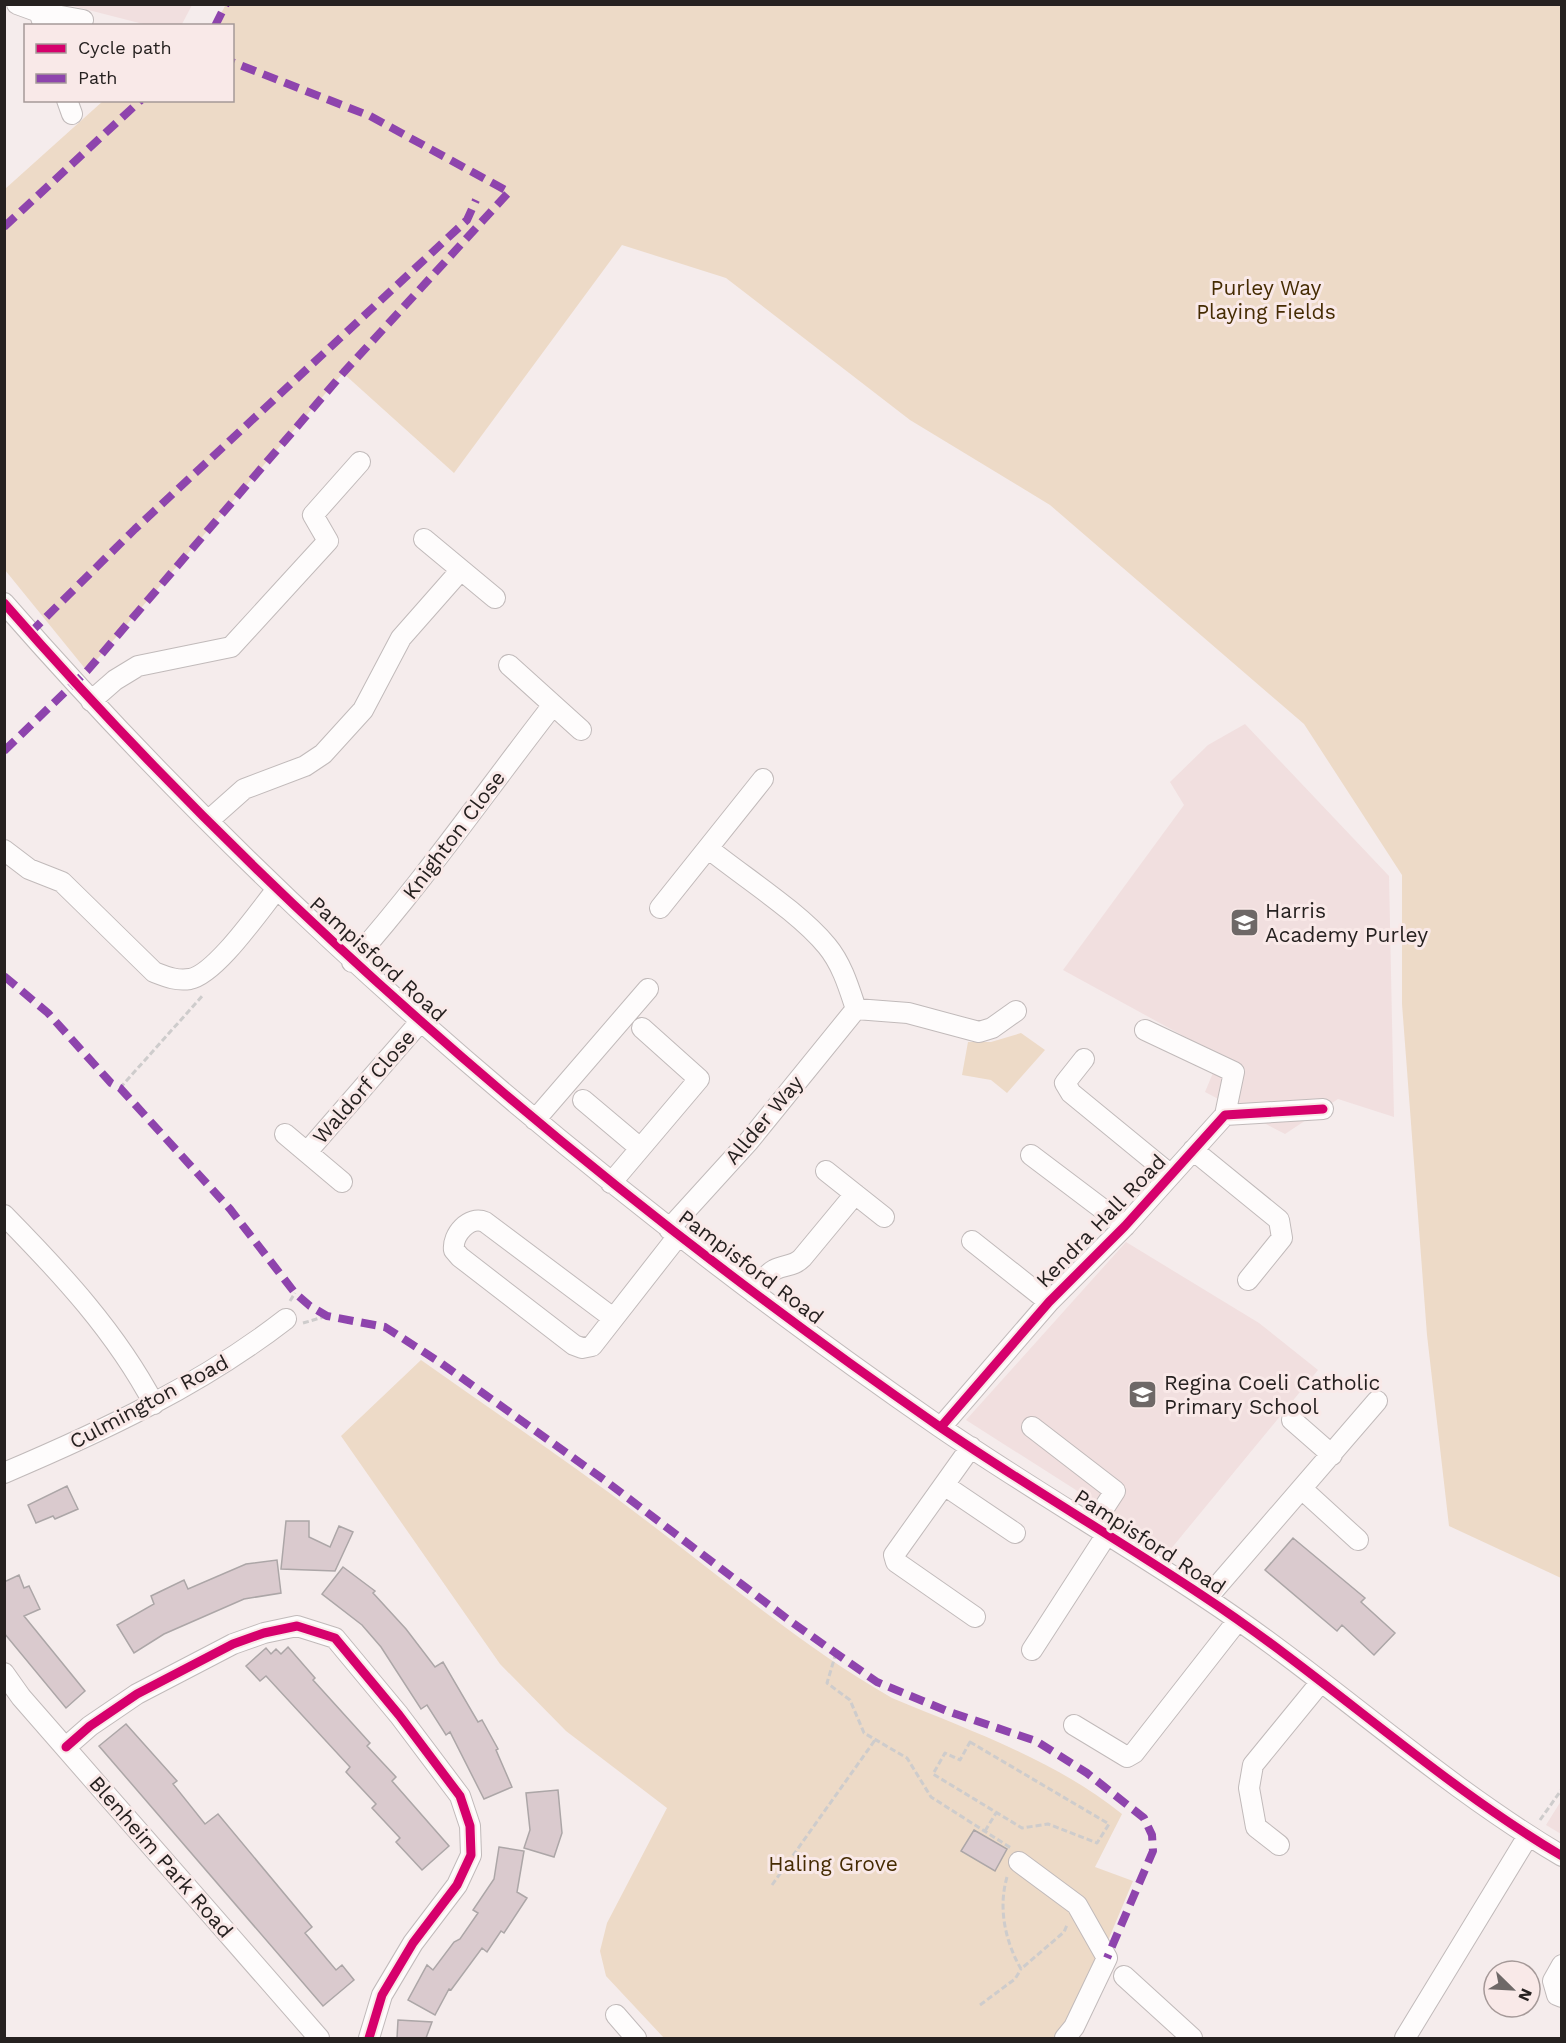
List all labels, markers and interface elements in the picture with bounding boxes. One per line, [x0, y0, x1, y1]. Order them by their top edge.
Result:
legend [24, 24, 234, 102]
text: Cycle path [78, 37, 172, 58]
text: Path [78, 67, 118, 88]
park label: Purley Way Playing Fields [1196, 275, 1336, 324]
street label: Knighton Close [397, 765, 510, 904]
street label: Pampisford Road [305, 891, 452, 1026]
place label: Harris Academy Purley [1265, 898, 1428, 947]
school or university icon: Harris Academy Purley [1228, 907, 1260, 939]
street label: Waldorf Close [307, 1024, 420, 1149]
street label: Allder Way [719, 1070, 808, 1169]
street label: Kendra Hall Road [1031, 1149, 1171, 1293]
street label: Pampisford Road [674, 1204, 829, 1329]
street label: Culmington Road [65, 1349, 233, 1454]
place label: Regina Coeli Catholic Primary School [1164, 1370, 1380, 1419]
school or university icon: Regina Coeli Catholic Primary School [1127, 1379, 1159, 1411]
street label: Pampisford Road [1070, 1483, 1230, 1600]
street label: Blenheim Park Road [84, 1771, 238, 1943]
park label: Haling Grove [768, 1851, 898, 1876]
north arrow [1482, 1959, 1542, 2019]
text: N [1514, 1986, 1536, 2004]

